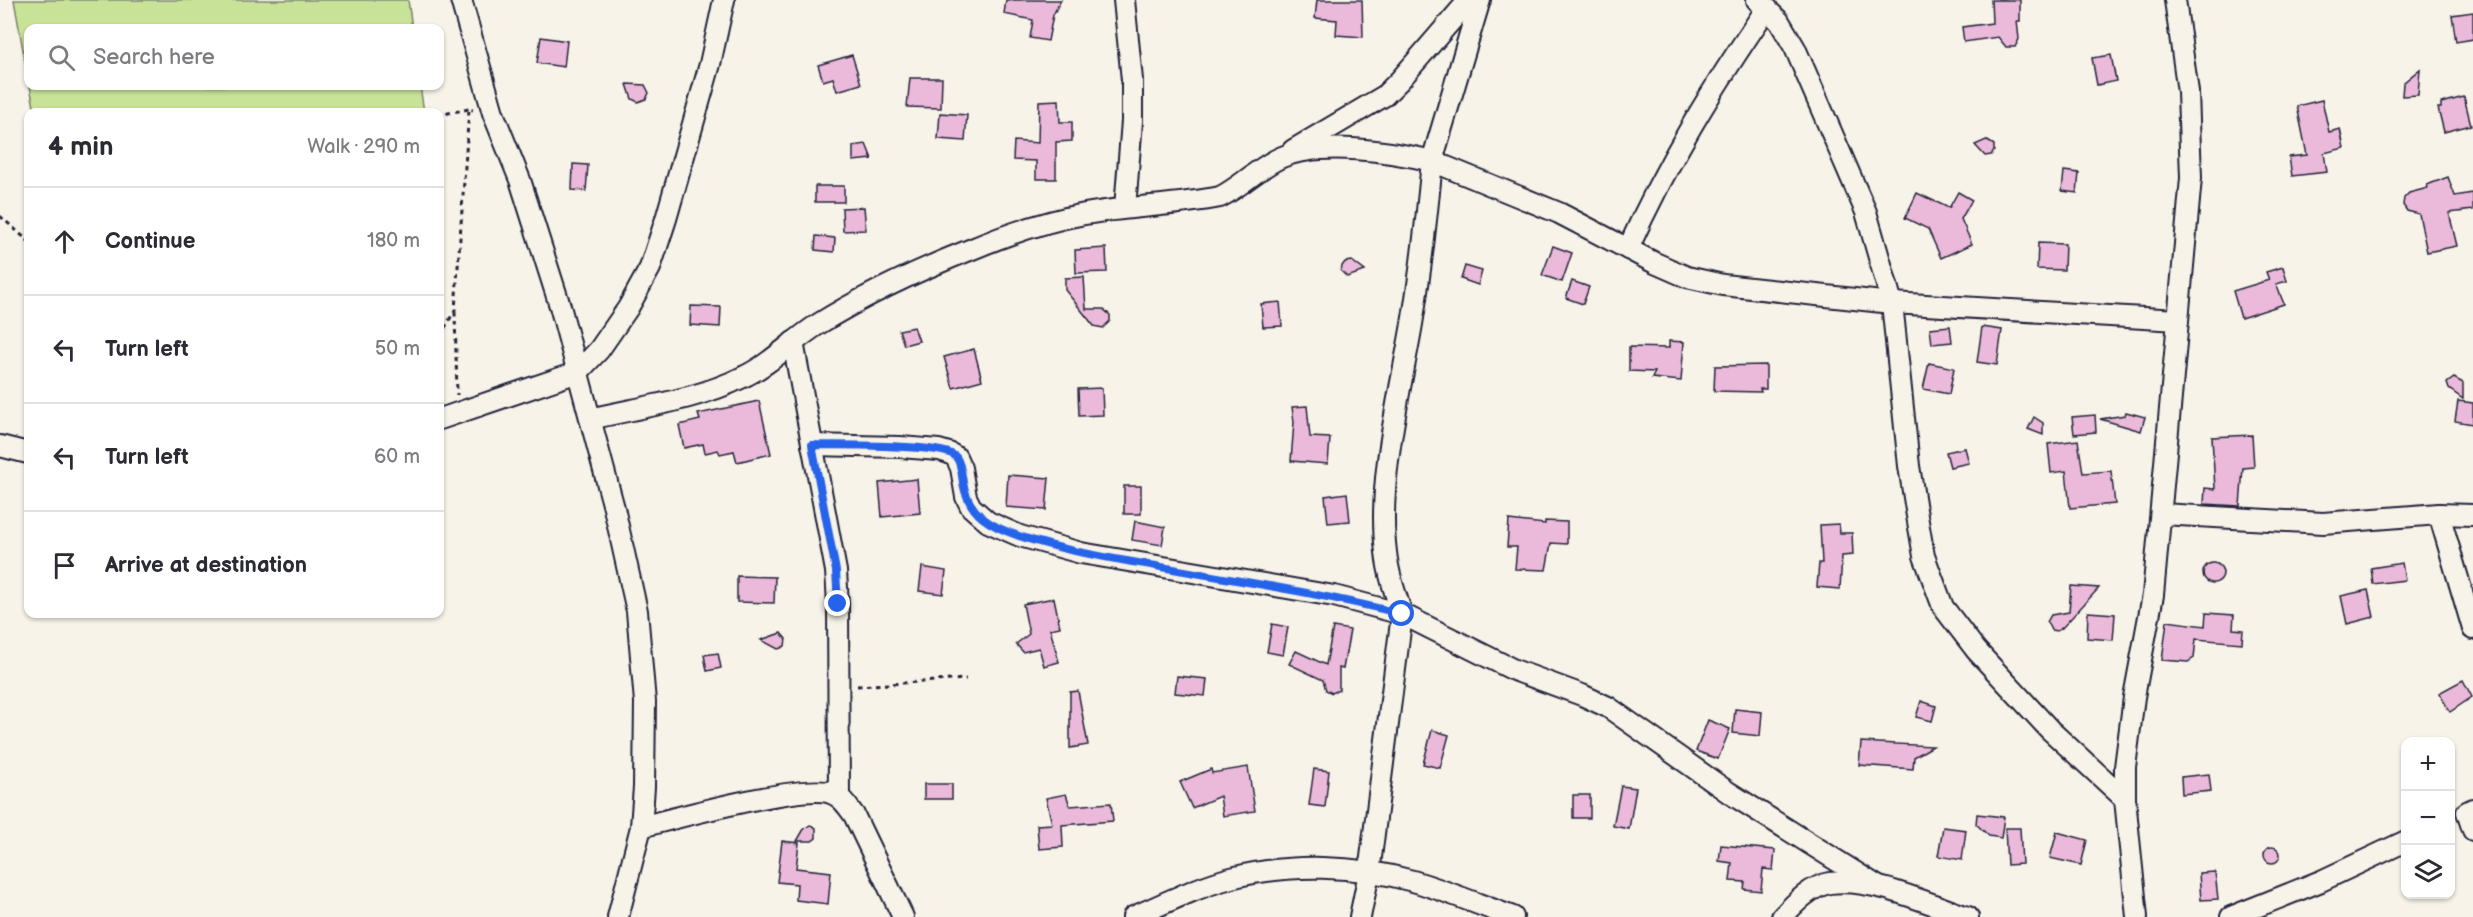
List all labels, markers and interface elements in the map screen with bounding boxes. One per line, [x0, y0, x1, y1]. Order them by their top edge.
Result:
search box [24, 24, 444, 90]
icon: search [45, 41, 78, 74]
text: Search here [93, 44, 215, 71]
text: 4 min [48, 132, 113, 163]
text: Walk · 290 m [307, 135, 420, 159]
icon: ahead [48, 225, 81, 258]
text: Continue [105, 228, 195, 255]
text: 180 m [367, 229, 420, 253]
icon: left [48, 333, 81, 366]
text: Turn left [105, 336, 189, 363]
text: 50 m [375, 337, 420, 361]
icon: left [48, 441, 81, 474]
text: Turn left [105, 444, 189, 471]
text: 60 m [374, 445, 420, 469]
icon: arrive [48, 549, 81, 582]
text: Arrive at destination [105, 552, 307, 579]
route end [824, 590, 850, 616]
route start [1388, 600, 1414, 626]
map controls [2401, 737, 2455, 899]
button: + [2401, 737, 2455, 791]
button: − [2401, 791, 2455, 845]
button: layers [2401, 845, 2455, 899]

